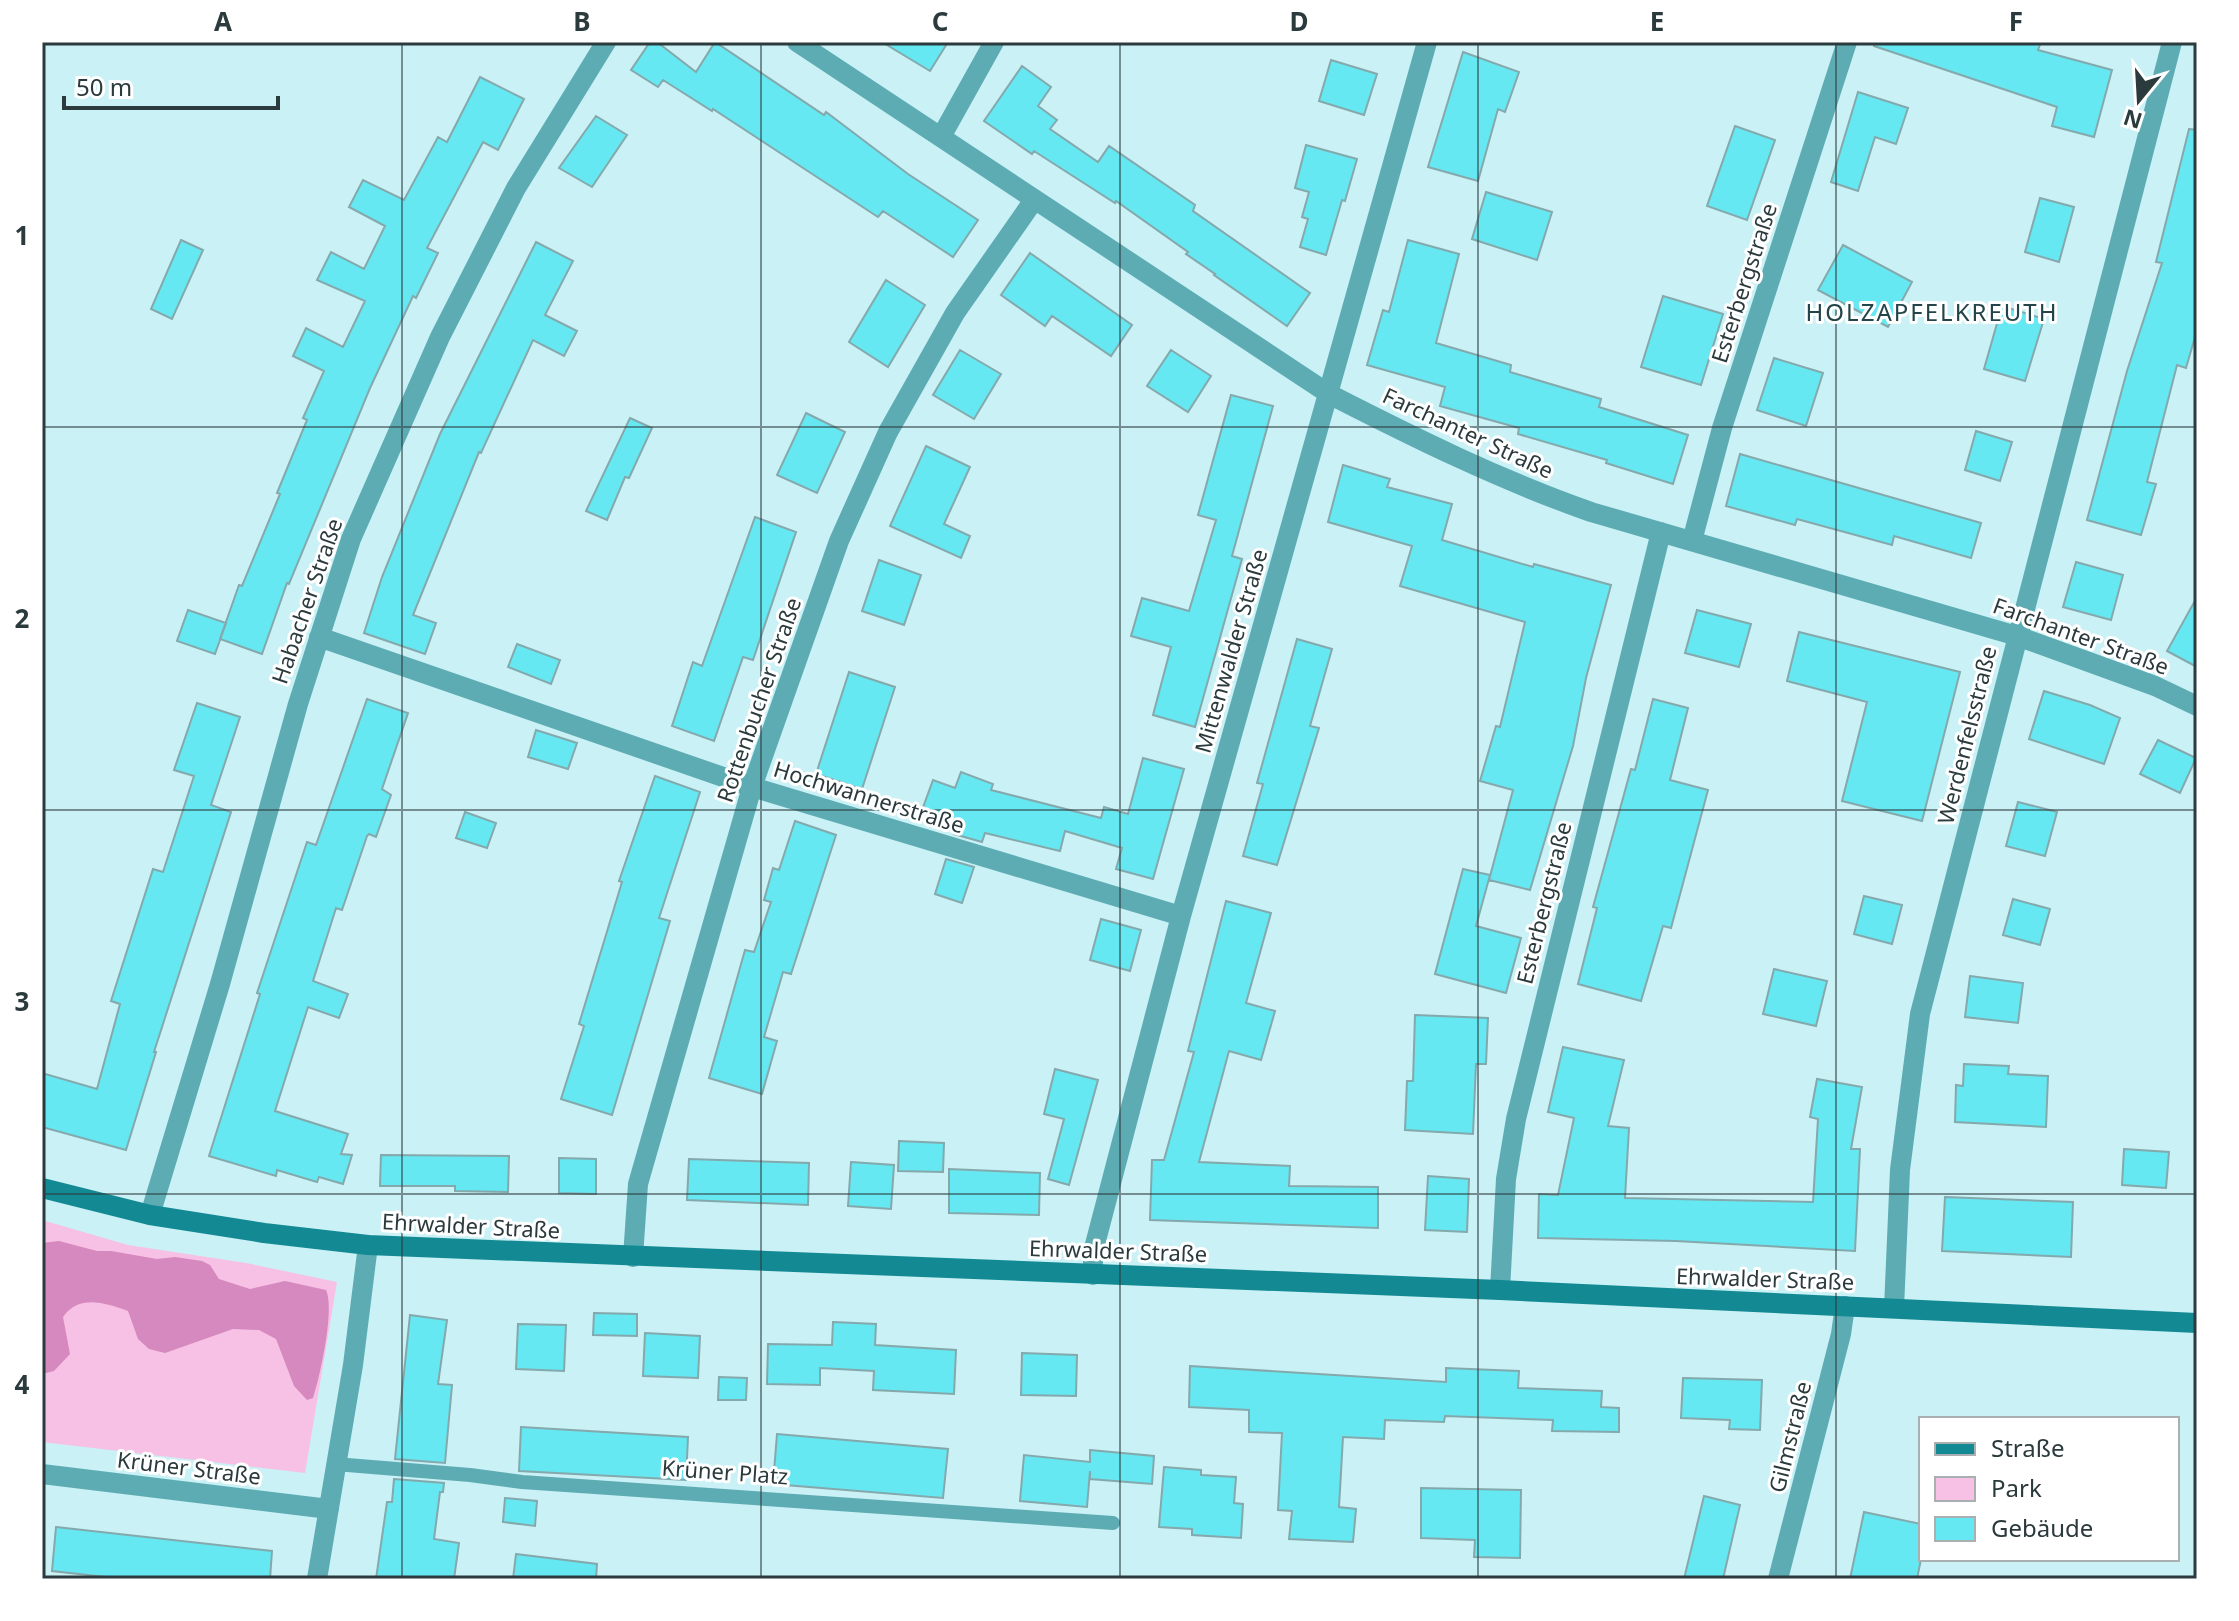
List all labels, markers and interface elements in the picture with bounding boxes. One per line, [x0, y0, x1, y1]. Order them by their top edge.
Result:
text: A [214, 3, 232, 39]
text: B [573, 3, 591, 39]
text: C [932, 3, 948, 39]
text: D [1289, 3, 1309, 39]
text: E [1650, 3, 1664, 39]
text: F [2009, 3, 2023, 39]
scale bar [64, 60, 278, 110]
north arrow [2099, 60, 2179, 140]
text: 50 m [76, 70, 132, 103]
text: N [2119, 103, 2146, 137]
street label: Esterbergstraße [1703, 199, 1783, 366]
text: 1 [15, 217, 29, 253]
district label: HOLZAPFELKREUTH [1806, 295, 2058, 328]
street label: Farchanter Straße [1378, 379, 1559, 485]
street label: Habacher Straße [264, 514, 348, 687]
street label: Mittenwalder Straße [1187, 545, 1274, 756]
street label: Farchanter Straße [1989, 589, 2173, 681]
street label: Rottenbucher Straße [709, 593, 807, 806]
text: 2 [15, 600, 30, 636]
street label: Werdenfelsstraße [1929, 643, 2003, 827]
street label: Hochwannerstraße [770, 753, 968, 839]
street label: Esterbergstraße [1508, 818, 1578, 987]
text: 3 [15, 983, 29, 1019]
street label: Ehrwalder Straße [381, 1205, 561, 1245]
street label: Ehrwalder Straße [1028, 1232, 1208, 1268]
street label: Ehrwalder Straße [1675, 1260, 1855, 1296]
text: 4 [15, 1366, 30, 1402]
street label: Gilmstraße [1761, 1378, 1817, 1496]
legend [1919, 1417, 2179, 1561]
text: Straße [1991, 1431, 2064, 1464]
street label: Krüner Straße [116, 1443, 263, 1491]
street label: Krüner Platz [661, 1452, 789, 1490]
text: Park [1991, 1471, 2042, 1504]
text: Gebäude [1991, 1511, 2093, 1544]

